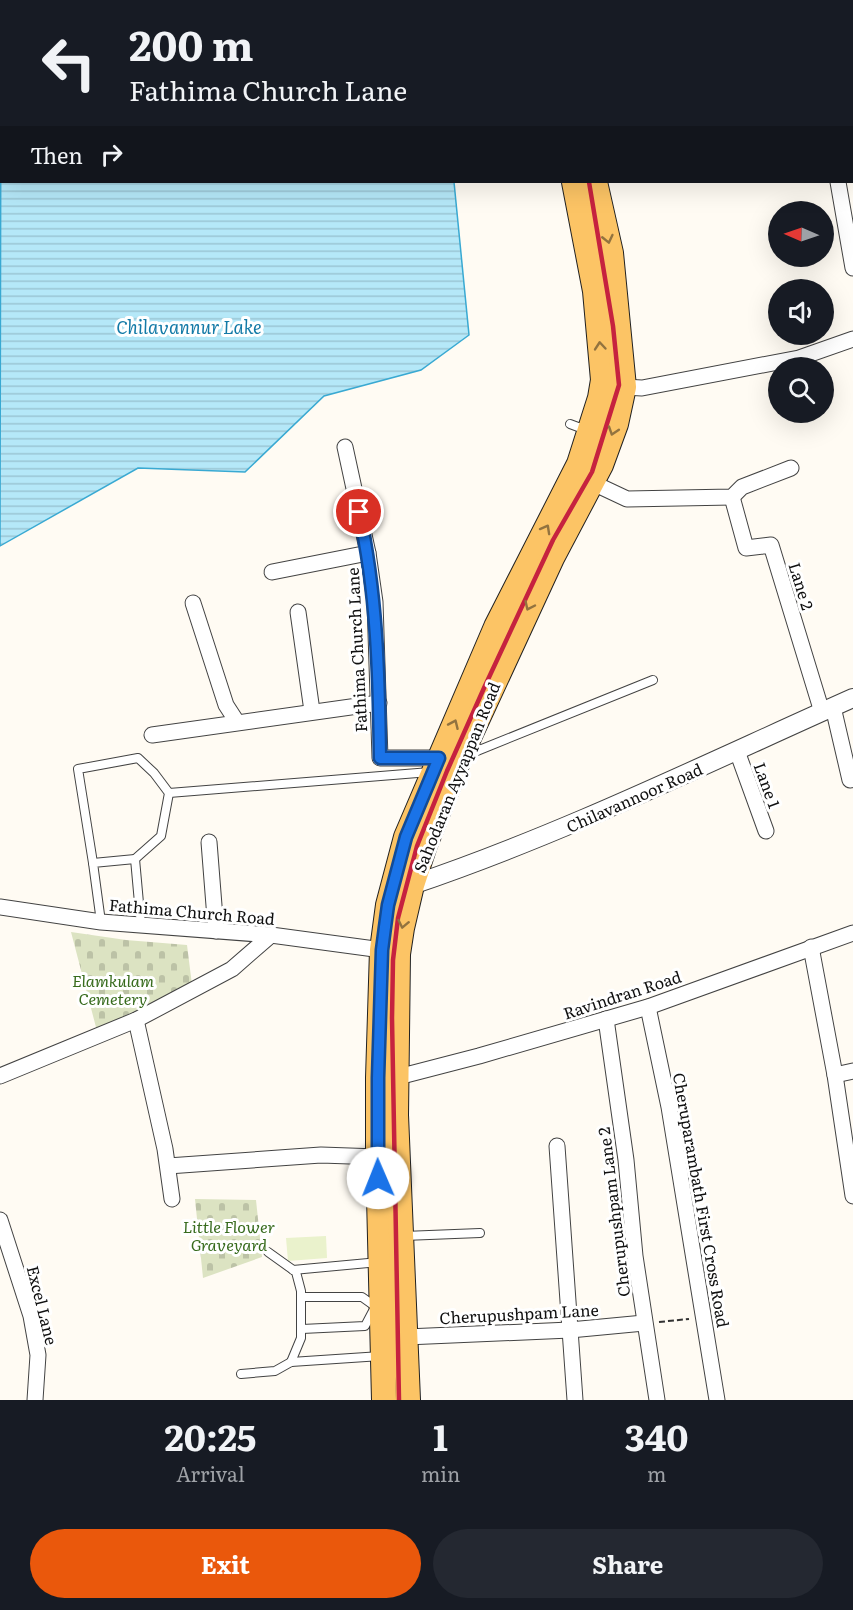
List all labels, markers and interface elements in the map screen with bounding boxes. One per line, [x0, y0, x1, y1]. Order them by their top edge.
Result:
text: 200 m [129, 12, 254, 74]
icon: left [30, 24, 108, 102]
text: Fathima Church Lane [129, 69, 407, 109]
text: Then [30, 138, 83, 171]
icon: right [95, 138, 128, 171]
north arrow [768, 201, 834, 267]
map controls [768, 201, 834, 423]
one-way arrow [600, 233, 613, 243]
button: sound [768, 279, 834, 345]
water label: Chilavannur Lake [116, 313, 262, 340]
one-way arrow [594, 341, 607, 350]
button: search [768, 357, 834, 423]
one-way arrow [608, 425, 620, 436]
pin [333, 486, 384, 537]
icon: arrive [342, 495, 375, 528]
one-way arrow [539, 525, 550, 535]
street label: Lane 2 [783, 559, 821, 613]
street label: Fathima Church Lane [340, 567, 372, 733]
one-way arrow [524, 600, 536, 611]
street label: Sahodaran Ayyappan Road [407, 678, 505, 876]
one-way arrow [447, 720, 459, 731]
street label: Chilavannoor Road [562, 756, 706, 838]
street label: Lane 1 [749, 759, 788, 812]
street label: Fathima Church Road [108, 892, 276, 930]
one-way arrow [398, 919, 411, 929]
street label: Ravindran Road [560, 964, 684, 1024]
park label: Elamkulam Cemetery [72, 968, 154, 1010]
street label: Cheruparambath First Cross Road [668, 1071, 736, 1330]
street label: Cherupushpam Lane 2 [591, 1126, 635, 1298]
position arrow [346, 1146, 410, 1210]
park label: Little Flower Graveyard [183, 1214, 275, 1256]
street label: Excel Lane [22, 1263, 64, 1347]
street label: Cherupushpam Lane [439, 1297, 599, 1329]
text: 20:25 [164, 1409, 256, 1462]
text: 1 [433, 1409, 448, 1462]
text: 340 [625, 1409, 689, 1462]
text: Arrival [176, 1458, 245, 1488]
text: min [421, 1458, 460, 1488]
text: m [647, 1458, 666, 1488]
button: Exit [30, 1529, 421, 1598]
button: Share [433, 1529, 823, 1598]

